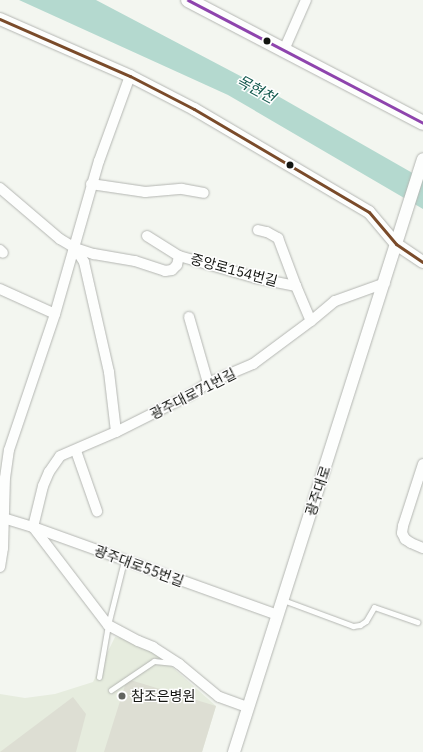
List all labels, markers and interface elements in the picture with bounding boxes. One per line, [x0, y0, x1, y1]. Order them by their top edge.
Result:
unlabelled marker [262, 36, 272, 46]
water label: 목현천 [234, 71, 278, 107]
unlabelled marker [285, 160, 295, 170]
street label: 중앙로154번길 [189, 250, 279, 290]
street label: 광주대로71번길 [147, 365, 239, 423]
street label: 광주대로 [302, 464, 334, 518]
street label: 광주대로55번길 [92, 542, 186, 590]
place label: 참조은병원 [131, 688, 195, 704]
marker: 참조은병원 [116, 690, 128, 702]

